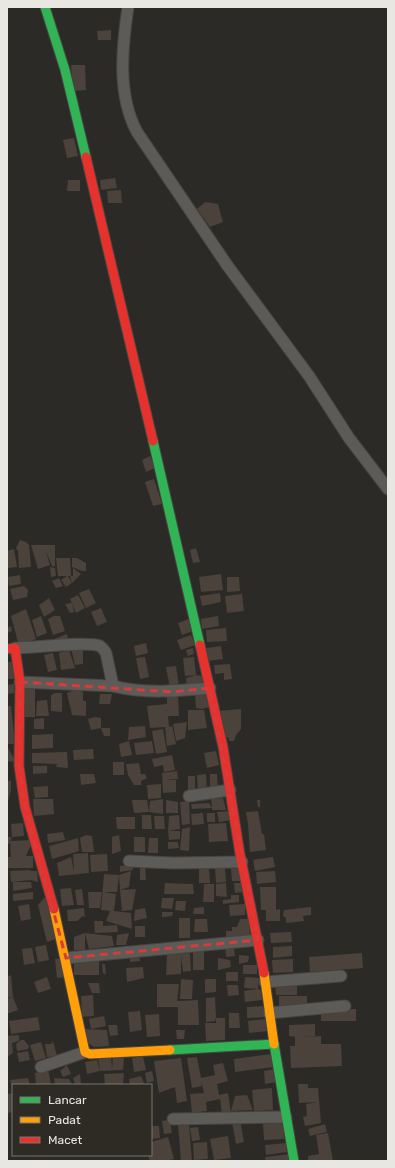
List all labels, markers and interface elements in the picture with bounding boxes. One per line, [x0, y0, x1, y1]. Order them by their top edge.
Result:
legend [12, 1084, 152, 1156]
text: Lancar [48, 1093, 87, 1107]
text: Padat [48, 1113, 81, 1127]
text: Macet [48, 1133, 82, 1147]

